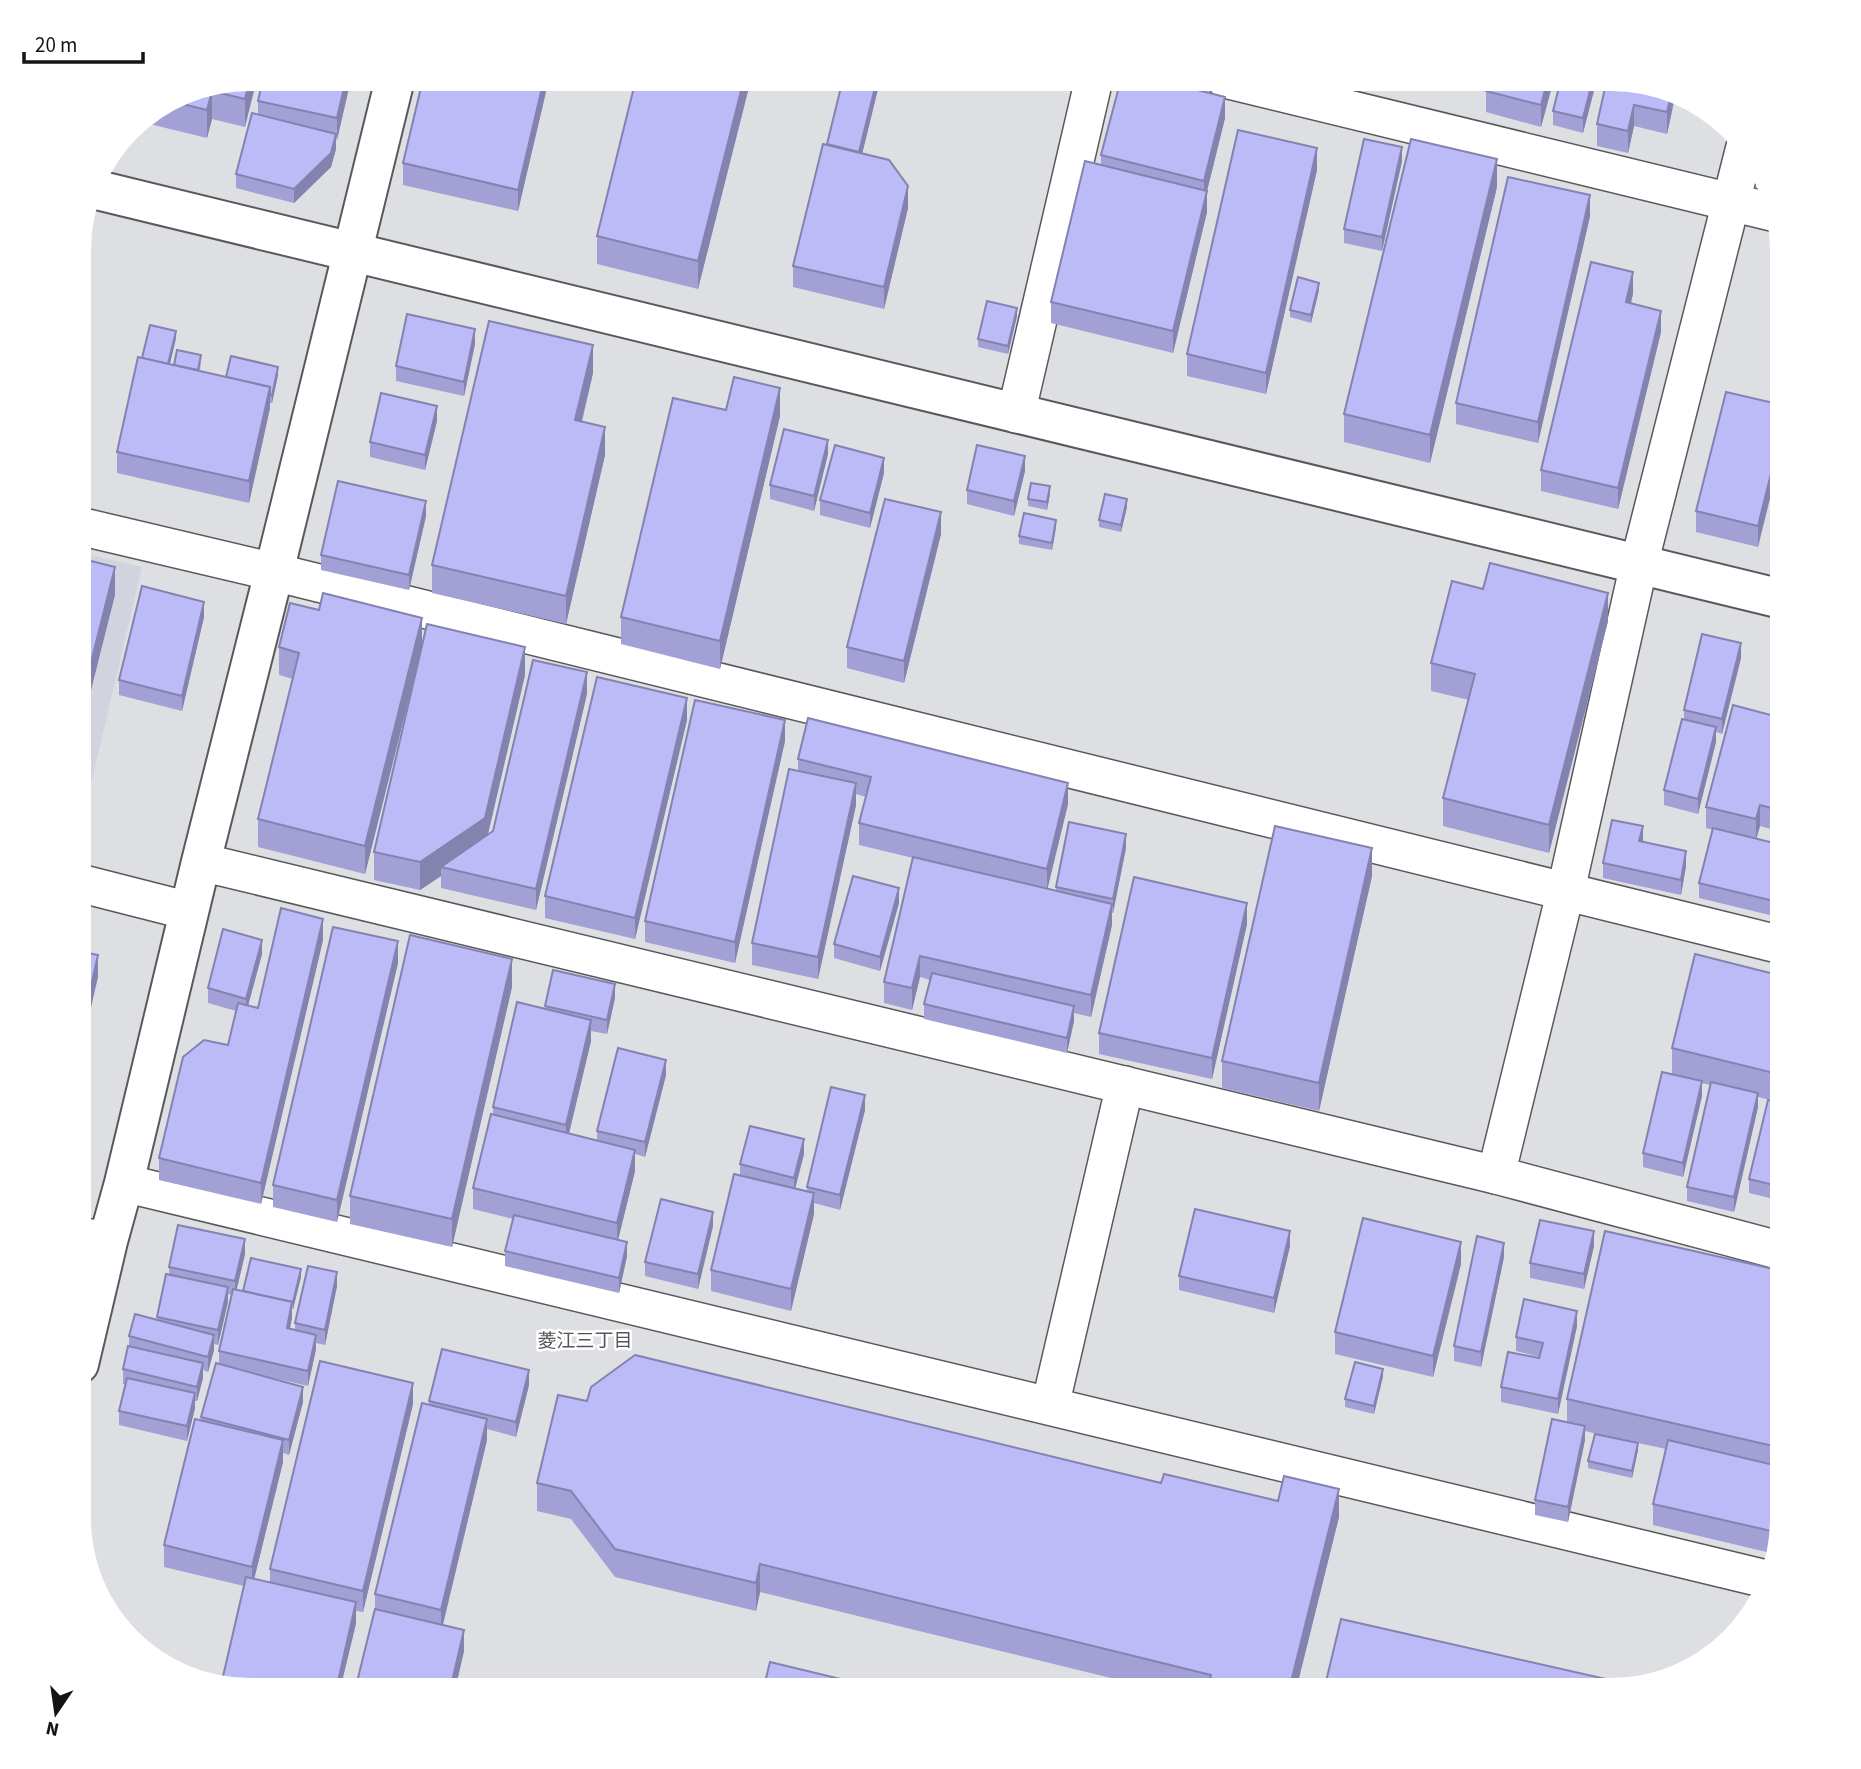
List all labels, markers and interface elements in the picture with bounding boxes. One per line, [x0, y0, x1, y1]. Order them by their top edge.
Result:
scale bar [24, 21, 144, 65]
text: 20 m [35, 30, 77, 60]
district label: 菱江三丁目 [537, 1328, 633, 1355]
north arrow [21, 1678, 91, 1748]
text: N [43, 1714, 62, 1743]

